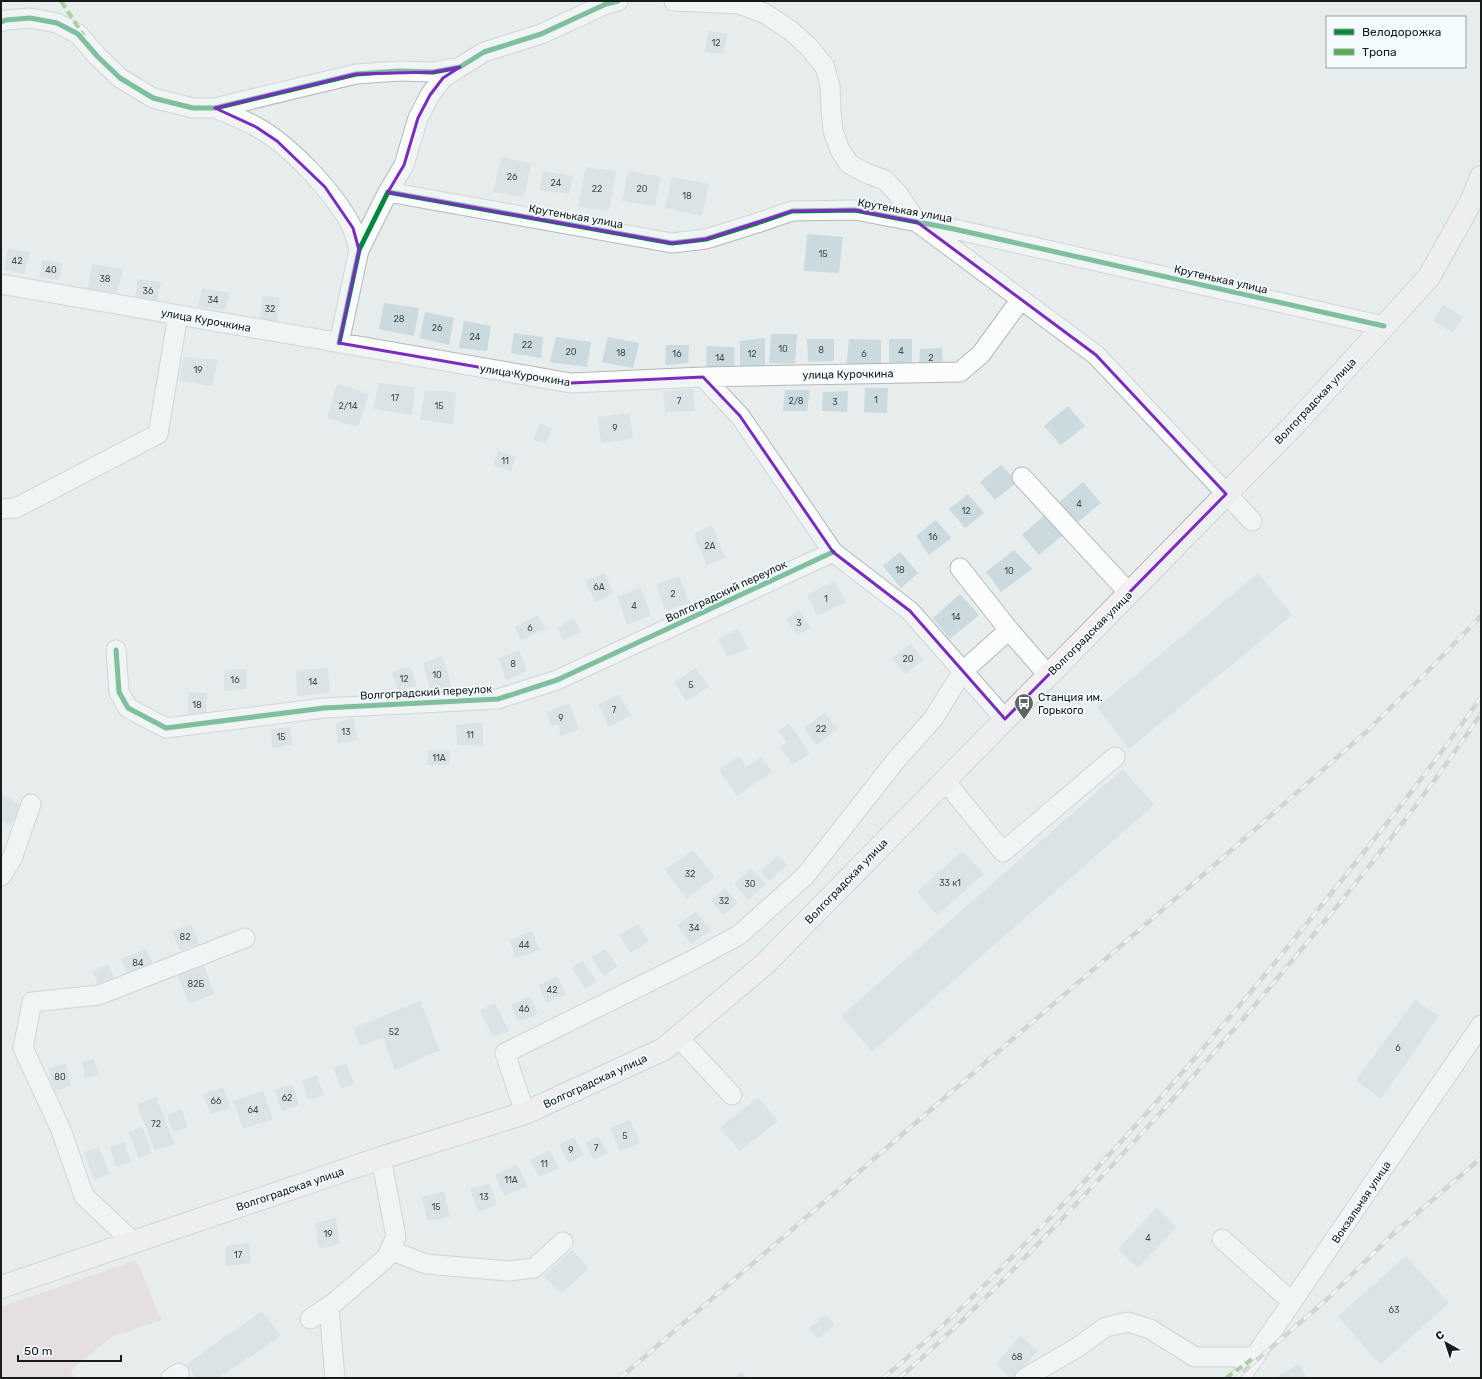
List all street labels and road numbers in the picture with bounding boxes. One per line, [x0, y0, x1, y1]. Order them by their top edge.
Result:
street label: Крутенькая улица [857, 196, 953, 225]
street label: Крутенькая улица [528, 202, 624, 231]
street label: Крутенькая улица [1173, 262, 1269, 297]
street label: улица Курочкина [160, 306, 252, 335]
street label: Волгоградская улица [1272, 356, 1359, 447]
street label: улица Курочкина [479, 362, 571, 389]
street label: улица Курочкина [802, 367, 894, 382]
street label: Волгоградский переулок [663, 558, 789, 625]
street label: Волгоградская улица [1046, 589, 1135, 678]
street label: Волгоградский переулок [360, 683, 493, 702]
street label: Волгоградская улица [802, 836, 890, 927]
street label: Волгоградская улица [541, 1052, 649, 1111]
street label: Вокзальная улица [1329, 1159, 1394, 1246]
street label: Волгоградская улица [235, 1165, 346, 1214]

